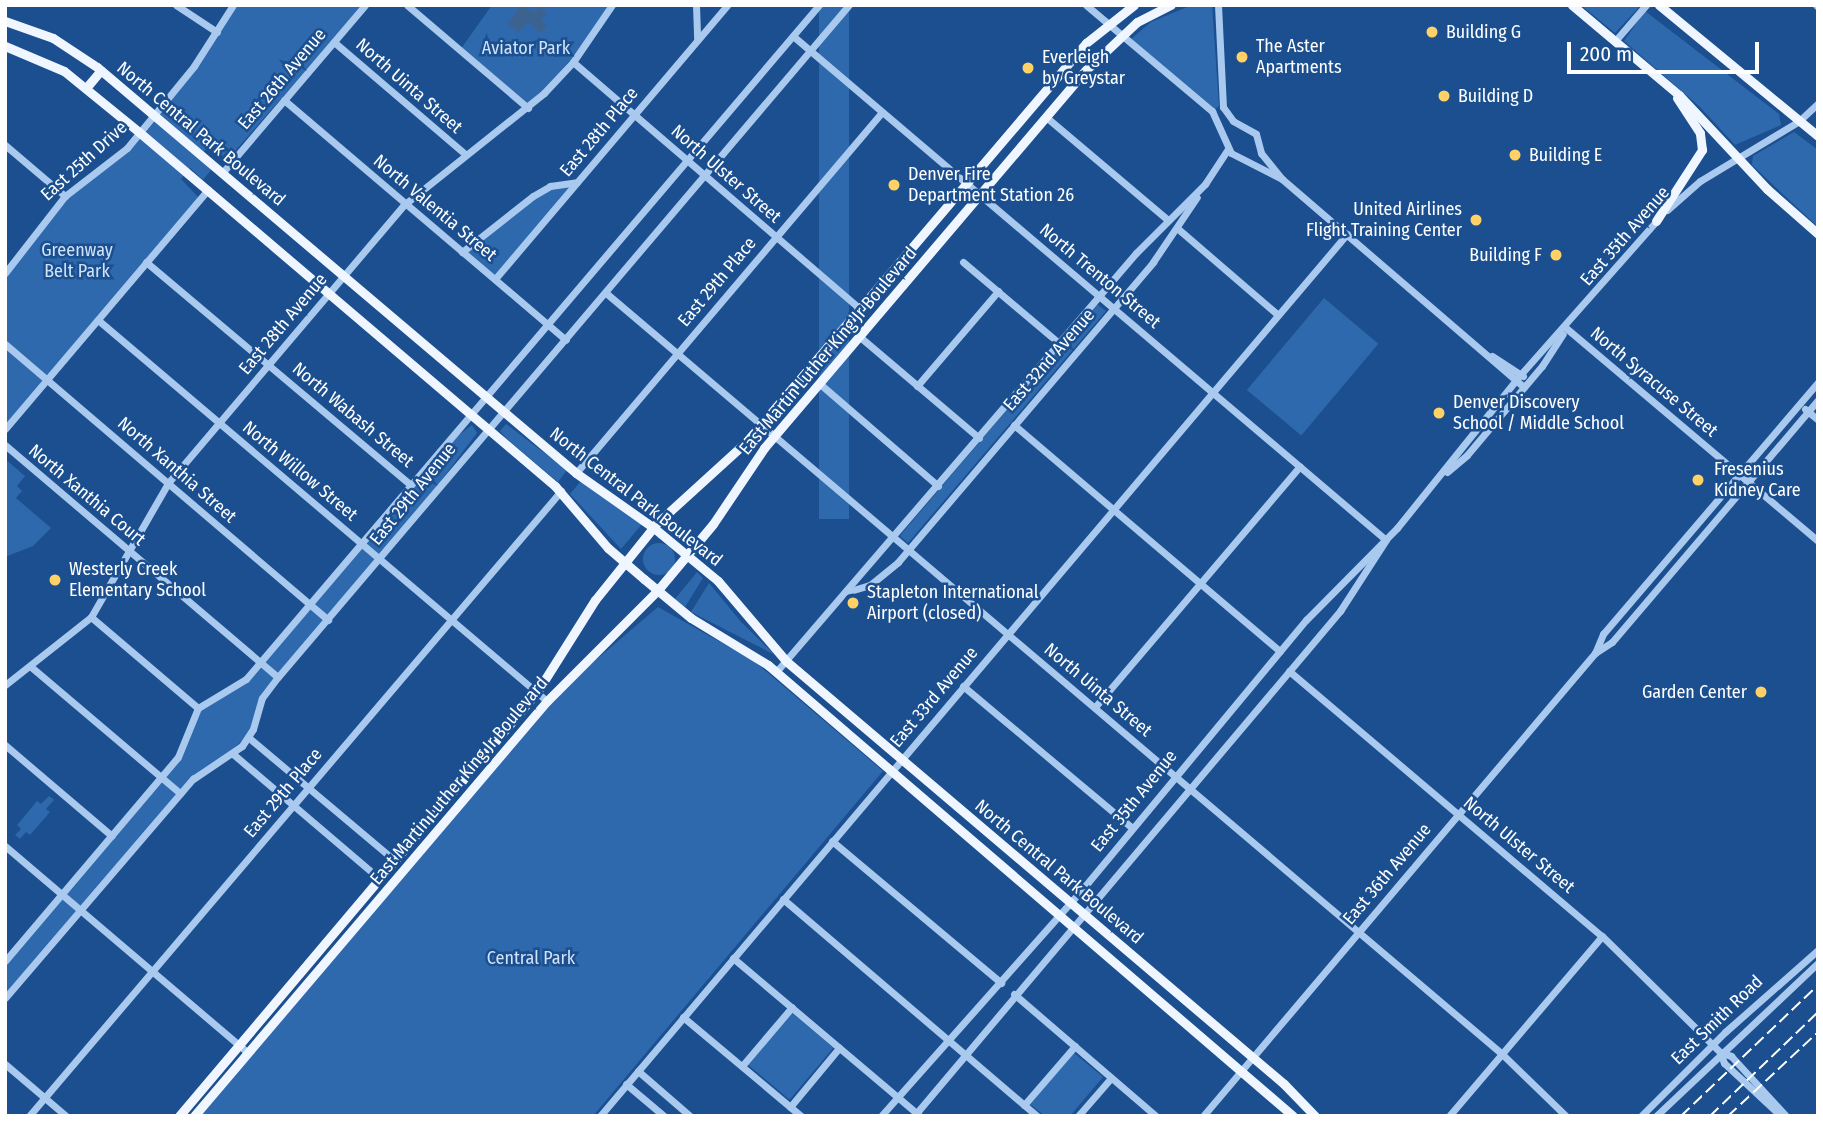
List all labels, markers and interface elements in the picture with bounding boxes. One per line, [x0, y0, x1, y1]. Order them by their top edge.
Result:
place label: Building G [1446, 21, 1521, 43]
street label: East 26th Avenue [233, 24, 331, 134]
marker: Building G [1424, 24, 1440, 40]
scale bar [1571, 28, 1764, 72]
street label: North Uinta Street [351, 34, 467, 138]
place label: The Aster Apartments [1256, 36, 1342, 78]
park label: Aviator Park [482, 37, 570, 59]
text: 200 m [1580, 41, 1632, 67]
place label: Everleigh by Greystar [1042, 47, 1125, 90]
marker: The Aster Apartments [1234, 49, 1250, 65]
street label: North Central Park Boulevard [112, 57, 290, 211]
marker: Everleigh by Greystar [1020, 60, 1036, 76]
street label: East 28th Place [555, 83, 643, 181]
place label: Building D [1458, 85, 1533, 107]
marker: Building D [1436, 88, 1452, 104]
street label: East 25th Drive [36, 117, 132, 205]
street label: North Ulster Street [667, 120, 785, 228]
place label: Building E [1529, 144, 1602, 166]
marker: Building E [1507, 147, 1523, 163]
street label: North Valentia Street [369, 150, 501, 266]
place label: Denver Fire Department Station 26 [908, 164, 1074, 206]
marker: Denver Fire Department Station 26 [886, 177, 902, 193]
street label: East 35th Avenue [1576, 182, 1674, 290]
place label: United Airlines Flight Training Center [1306, 199, 1462, 242]
marker: United Airlines Flight Training Center [1468, 212, 1484, 228]
street label: North Trenton Street [1035, 219, 1165, 333]
street label: East 29th Place [673, 233, 761, 331]
park label: Greenway Belt Park [41, 240, 113, 282]
street label: East Martin Luther King Jr Boulevard [735, 243, 921, 459]
place label: Building F [1469, 244, 1542, 266]
marker: Building F [1548, 247, 1564, 263]
street label: East 28th Avenue [234, 269, 332, 379]
street label: East 32nd Avenue [999, 305, 1099, 415]
street label: North Syracuse Street [1586, 322, 1722, 442]
street label: North Wabash Street [288, 358, 418, 472]
place label: Denver Discovery School / Middle School [1453, 392, 1624, 434]
marker: Denver Discovery School / Middle School [1431, 405, 1447, 421]
street label: North Xanthia Street [113, 412, 241, 528]
street label: North Willow Street [238, 417, 362, 525]
street label: North Central Park Boulevard [545, 423, 727, 571]
street label: East 29th Avenue [365, 439, 461, 549]
street label: North Xanthia Court [24, 440, 150, 550]
place label: Fresenius Kidney Care [1714, 459, 1801, 502]
marker: Fresenius Kidney Care [1688, 470, 1708, 490]
place label: Westerly Creek Elementary School [69, 559, 206, 602]
marker: Westerly Creek Elementary School [47, 572, 63, 588]
place label: Stapleton International Airport (closed) [867, 582, 1039, 624]
marker: Stapleton International Airport (closed) [845, 595, 861, 611]
street label: North Uinta Street [1040, 639, 1156, 741]
street label: East 33rd Avenue [886, 642, 982, 752]
street label: East Martin Luther King Jr Boulevard [366, 673, 552, 889]
place label: Garden Center [1642, 681, 1747, 703]
marker: Garden Center [1753, 684, 1769, 700]
street label: East 29th Place [239, 744, 327, 842]
street label: East 35th Avenue [1086, 746, 1182, 856]
street label: North Ulster Street [1459, 792, 1579, 898]
street label: North Central Park Boulevard [970, 795, 1148, 949]
street label: East 36th Avenue [1338, 819, 1436, 929]
park label: Central Park [487, 947, 575, 969]
street label: East Smith Road [1667, 971, 1767, 1069]

